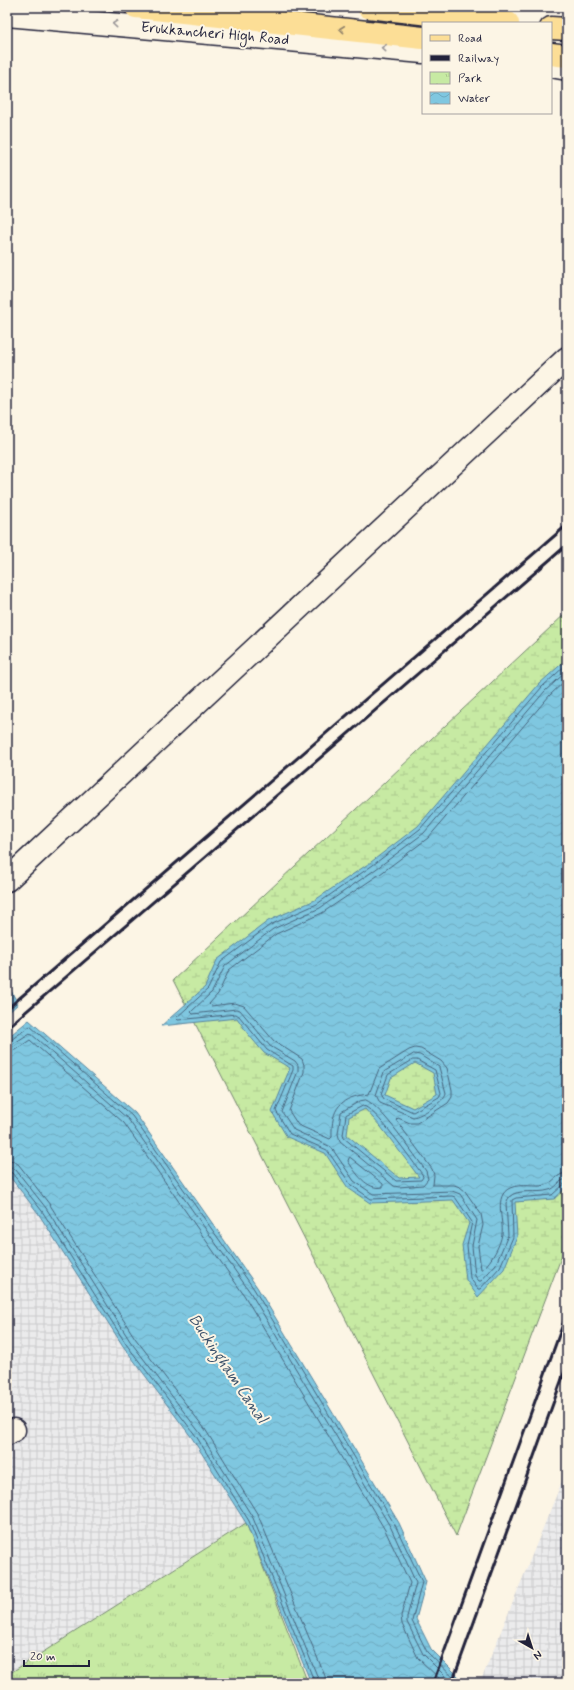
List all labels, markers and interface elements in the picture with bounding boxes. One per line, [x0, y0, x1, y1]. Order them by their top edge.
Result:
street label: Erukkancheri High Road [140, 18, 290, 51]
one-way arrow [112, 20, 118, 29]
legend [422, 22, 552, 114]
one-way arrow [339, 25, 346, 34]
text: Road [458, 31, 482, 47]
one-way arrow [381, 44, 387, 53]
text: Railway [458, 51, 500, 67]
text: Park [458, 71, 482, 87]
text: Water [458, 91, 490, 107]
water label: Buckingham Canal [182, 1310, 273, 1429]
north arrow [512, 1628, 552, 1668]
scale bar [24, 1642, 89, 1668]
text: N [530, 1647, 545, 1663]
text: 20 m [30, 1649, 56, 1665]

